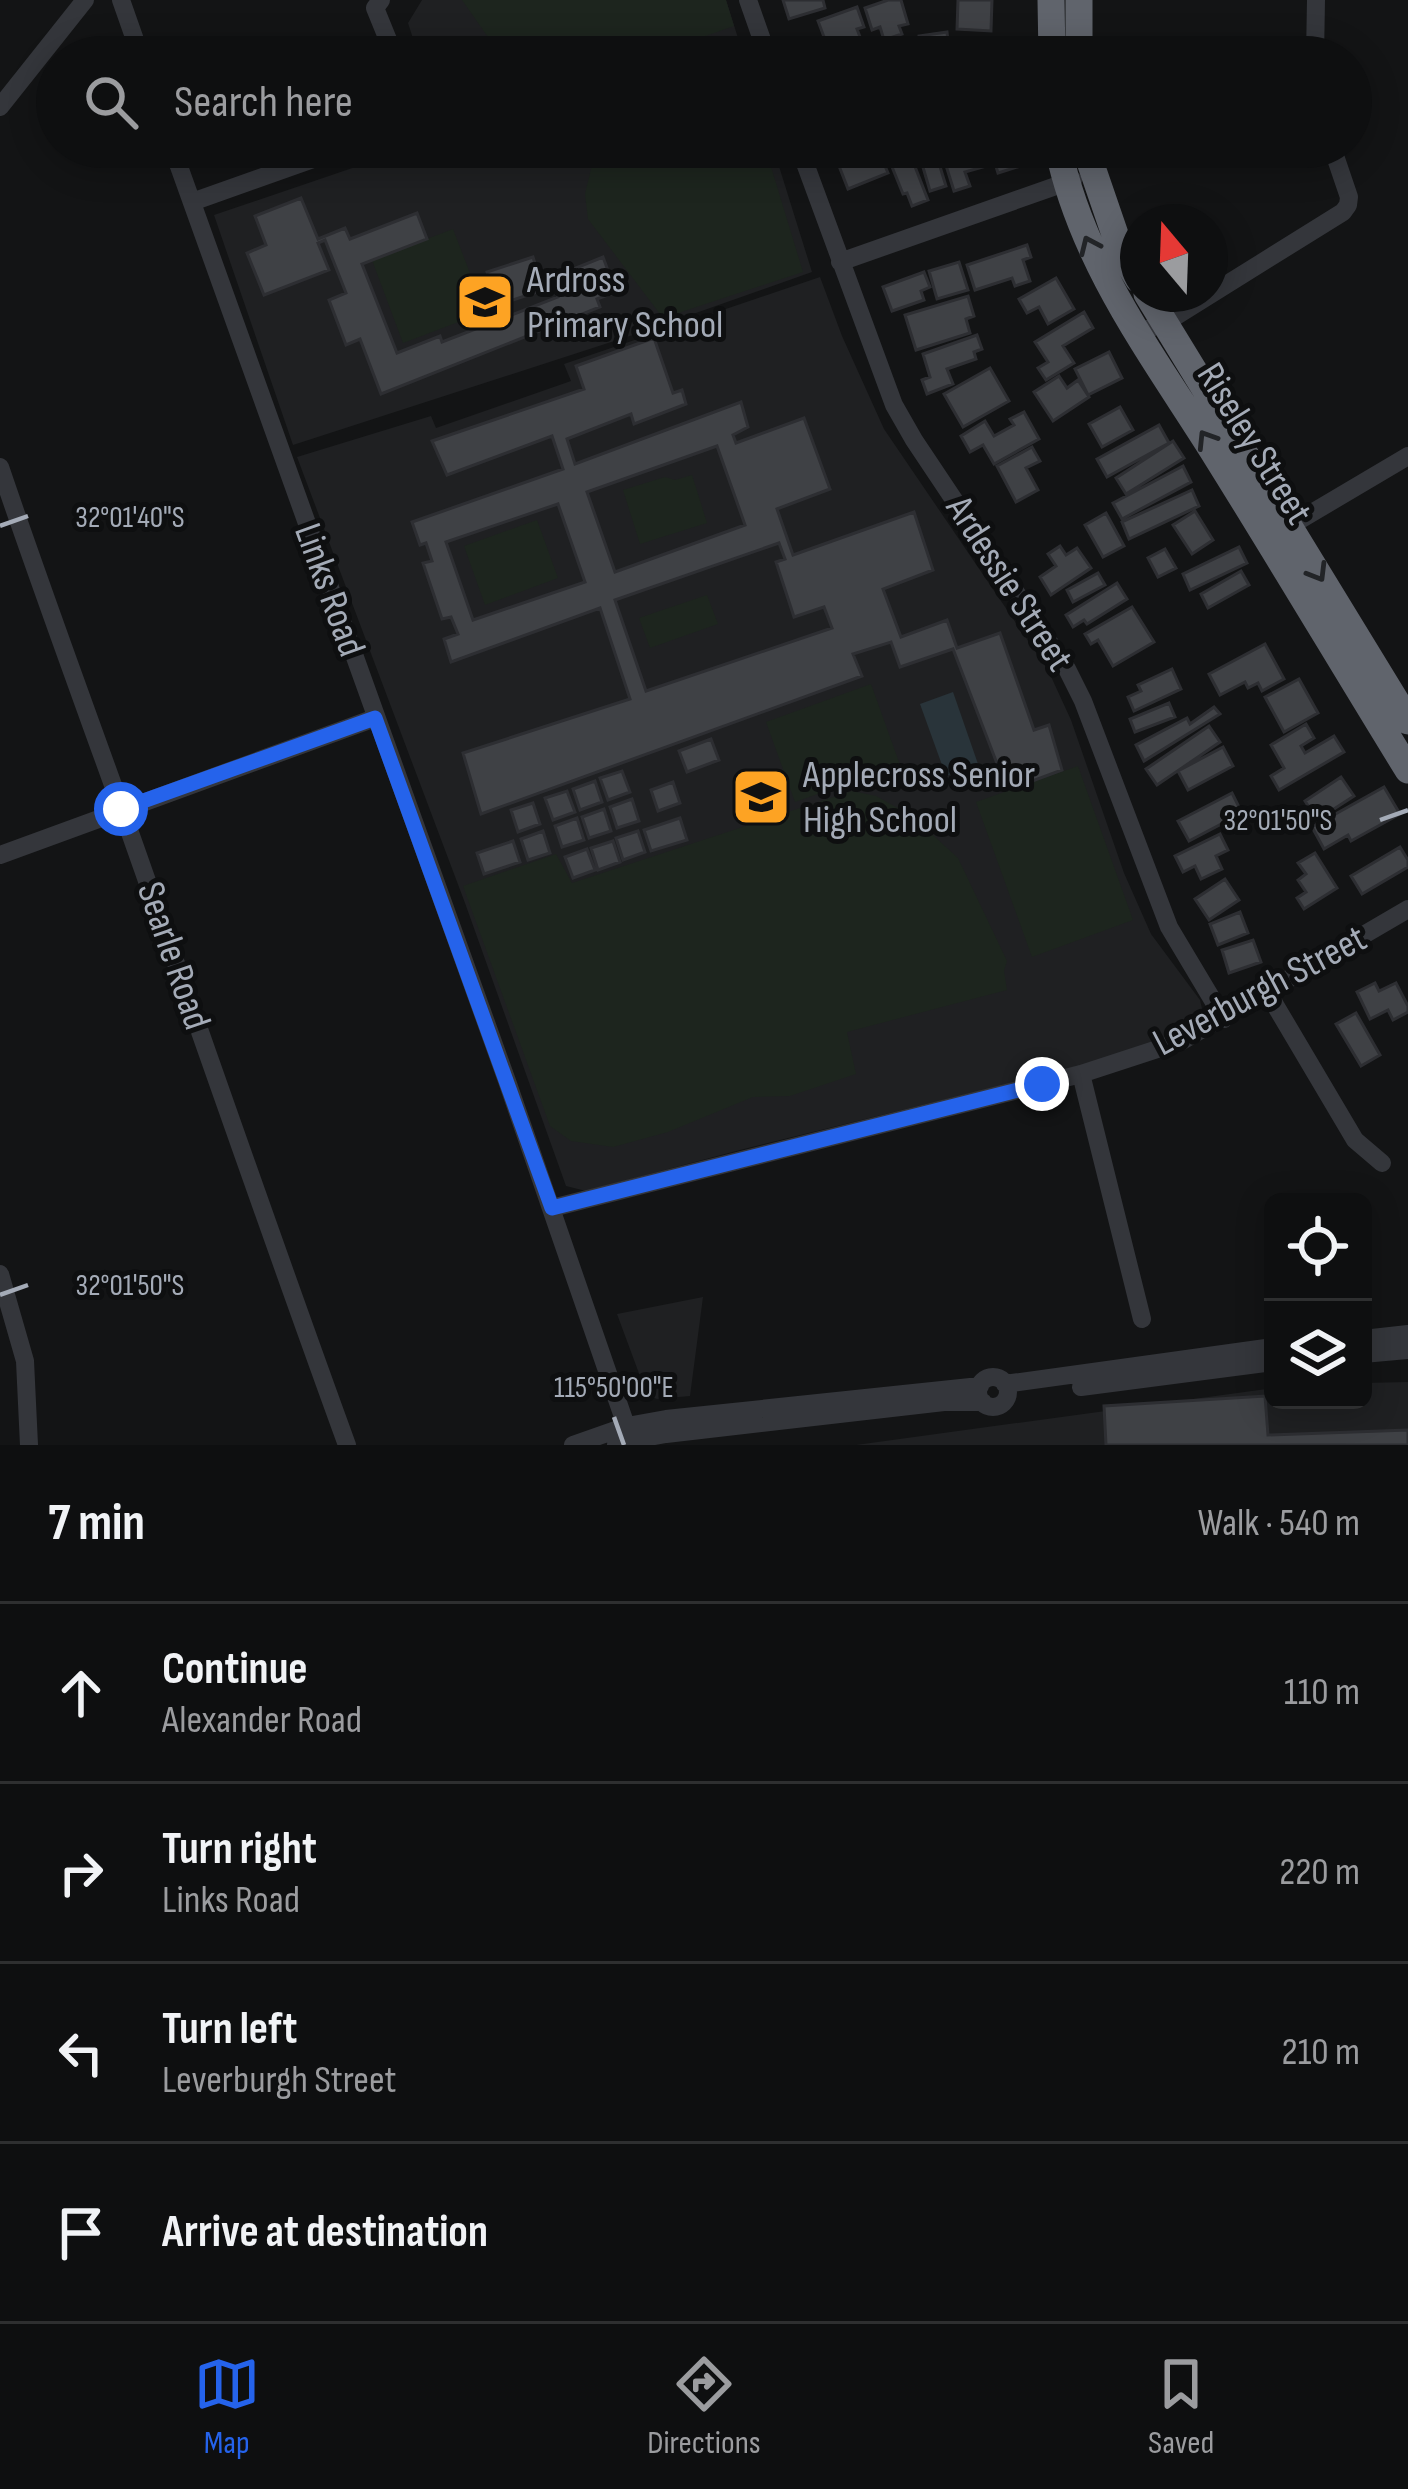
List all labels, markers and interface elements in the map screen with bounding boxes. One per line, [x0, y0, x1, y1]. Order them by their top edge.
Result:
search box [36, 36, 1372, 168]
icon: search [78, 69, 144, 135]
text: Search here [174, 75, 353, 130]
north arrow [1120, 204, 1228, 312]
one-way arrow [1079, 235, 1103, 257]
place label: Ardross Primary School [526, 257, 723, 349]
school or university icon: Ardross Primary School [454, 271, 516, 333]
street label: Riseley Street [1186, 355, 1322, 533]
one-way arrow [1197, 430, 1220, 452]
street label: Ardessie Street [935, 487, 1083, 680]
text: 32°01'40"S [75, 500, 185, 536]
street label: Links Road [283, 517, 375, 663]
one-way arrow [1304, 560, 1326, 582]
place label: Applecross Senior High School [802, 752, 1035, 844]
school or university icon: Applecross Senior High School [730, 766, 792, 828]
route start [94, 782, 148, 836]
text: 32°01'50"S [1224, 803, 1332, 839]
street label: Searle Road [126, 876, 220, 1036]
street label: Leverburgh Street [1145, 915, 1375, 1067]
route end [1015, 1057, 1069, 1111]
map controls [1264, 1193, 1372, 1409]
button: locate [1264, 1193, 1372, 1301]
text: 32°01'50"S [76, 1268, 184, 1304]
button: layers [1264, 1301, 1372, 1409]
text: 115°50'00"E [554, 1370, 674, 1406]
text: 7 min [48, 1493, 145, 1554]
text: Walk · 540 m [1198, 1500, 1360, 1547]
text: Continue [162, 1642, 308, 1697]
icon: ahead [48, 1660, 114, 1726]
text: 110 m [1284, 1669, 1360, 1716]
text: Alexander Road [162, 1697, 362, 1744]
text: Turn right [162, 1822, 317, 1877]
icon: right [48, 1840, 114, 1906]
text: 220 m [1279, 1849, 1360, 1896]
text: Links Road [162, 1877, 300, 1924]
text: Turn left [162, 2002, 297, 2057]
icon: left [48, 2020, 114, 2086]
text: 210 m [1282, 2029, 1360, 2076]
text: Leverburgh Street [162, 2057, 396, 2104]
icon: arrive [48, 2200, 114, 2266]
text: Arrive at destination [162, 2205, 488, 2260]
tab: Map [194, 2351, 260, 2463]
tab: Directions [647, 2351, 761, 2463]
tab: Saved [1148, 2351, 1214, 2463]

